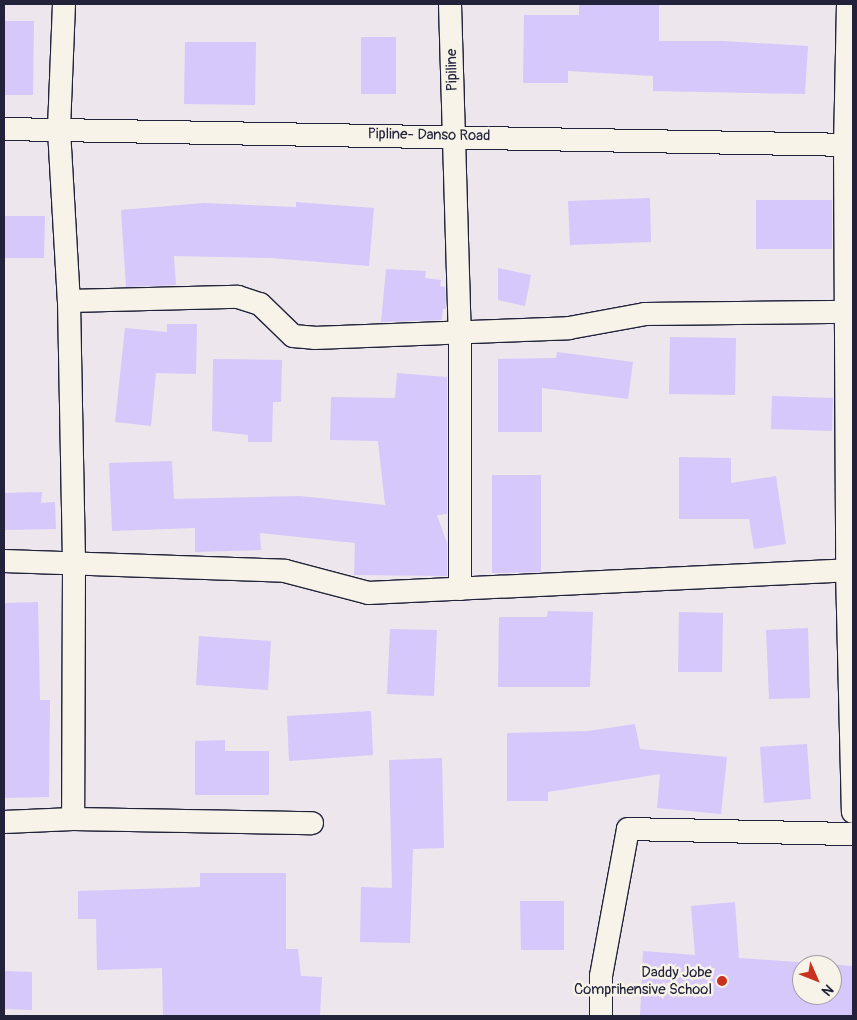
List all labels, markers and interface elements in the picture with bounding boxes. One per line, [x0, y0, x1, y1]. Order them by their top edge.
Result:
street label: Pipiline [443, 49, 461, 91]
street label: Pipline- Danso Road [367, 125, 491, 145]
north arrow [792, 955, 842, 1005]
place label: Daddy Jobe Comprihensive School [574, 963, 712, 998]
marker: Daddy Jobe Comprihensive School [716, 975, 728, 987]
text: N [818, 981, 837, 999]

